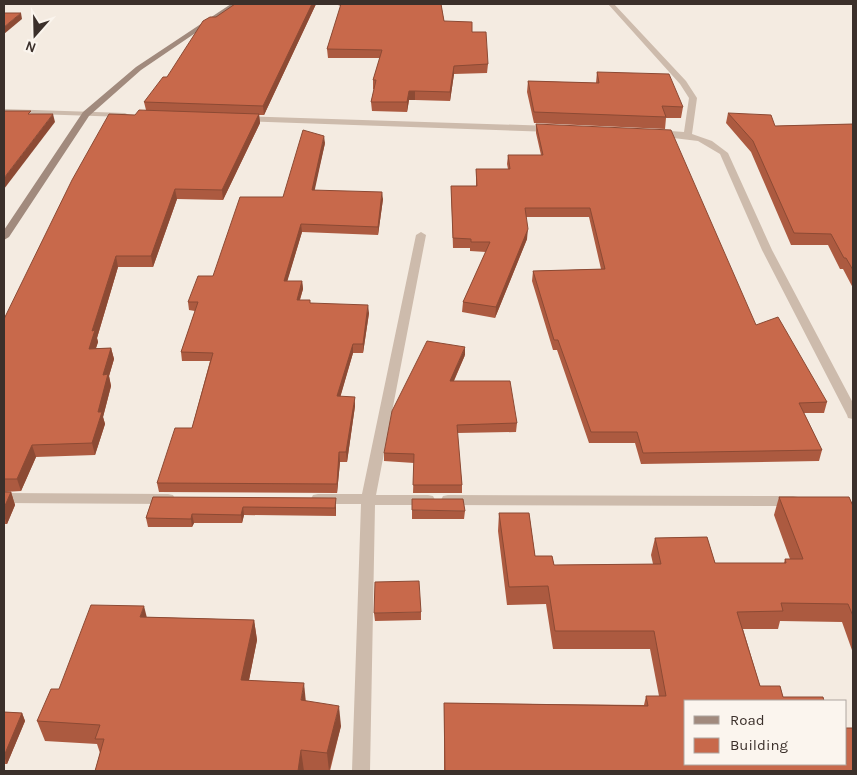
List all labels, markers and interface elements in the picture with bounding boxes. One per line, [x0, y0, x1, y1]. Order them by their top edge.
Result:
north arrow [10, 10, 60, 60]
text: N [23, 37, 38, 56]
legend [684, 700, 847, 765]
text: Road [730, 711, 765, 729]
text: Building [730, 736, 788, 754]

